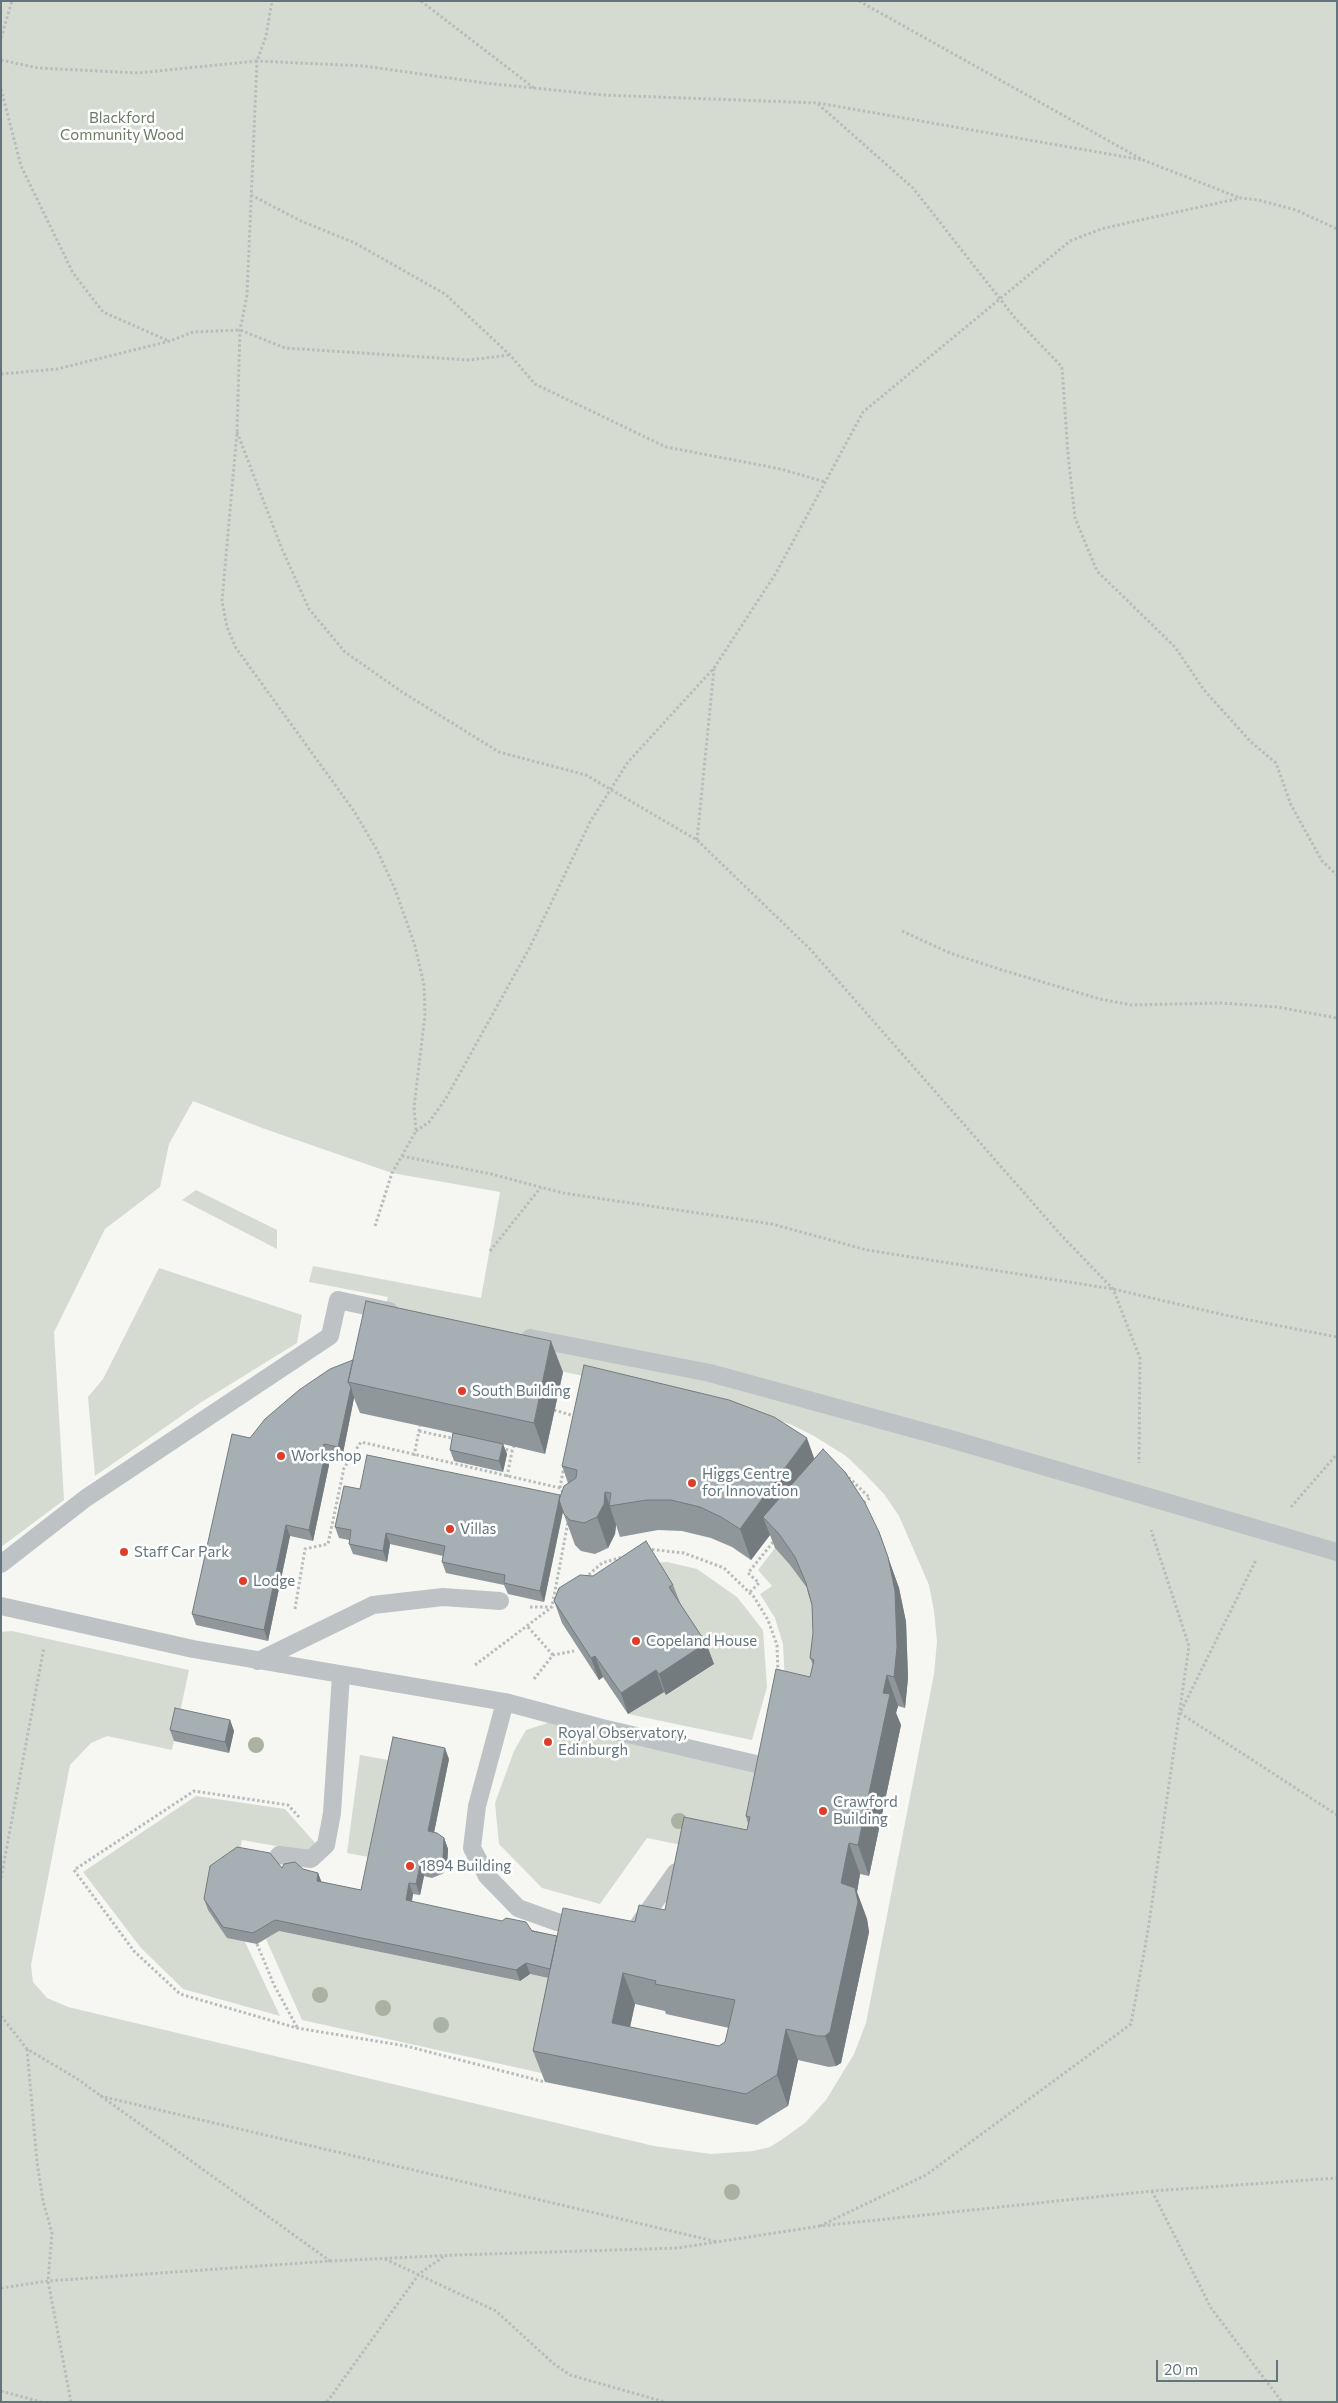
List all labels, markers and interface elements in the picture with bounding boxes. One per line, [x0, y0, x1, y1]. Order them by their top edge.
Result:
park label: Blackford Community Wood [60, 109, 184, 144]
place label: South Building [472, 1382, 571, 1400]
marker: South Building [456, 1385, 468, 1397]
place label: Workshop [291, 1447, 362, 1465]
marker: Workshop [275, 1450, 287, 1462]
place label: Higgs Centre for Innovation [702, 1465, 798, 1500]
marker: Higgs Centre for Innovation [686, 1477, 698, 1489]
place label: Villas [460, 1520, 496, 1538]
marker: Villas [444, 1523, 456, 1535]
place label: Staff Car Park [134, 1543, 229, 1561]
marker: Staff Car Park [118, 1546, 130, 1558]
place label: Lodge [253, 1572, 295, 1590]
marker: Lodge [237, 1575, 249, 1587]
place label: Copeland House [646, 1632, 757, 1650]
marker: Copeland House [630, 1635, 642, 1647]
place label: Royal Observatory, Edinburgh [558, 1724, 687, 1759]
marker: Royal Observatory, Edinburgh [542, 1736, 554, 1748]
place label: Crawford Building [833, 1793, 898, 1828]
marker: Crawford Building [817, 1805, 829, 1817]
place label: 1894 Building [420, 1857, 511, 1875]
marker: 1894 Building [404, 1860, 416, 1872]
scale bar [1158, 2350, 1280, 2382]
text: 20 m [1164, 2360, 1198, 2378]

